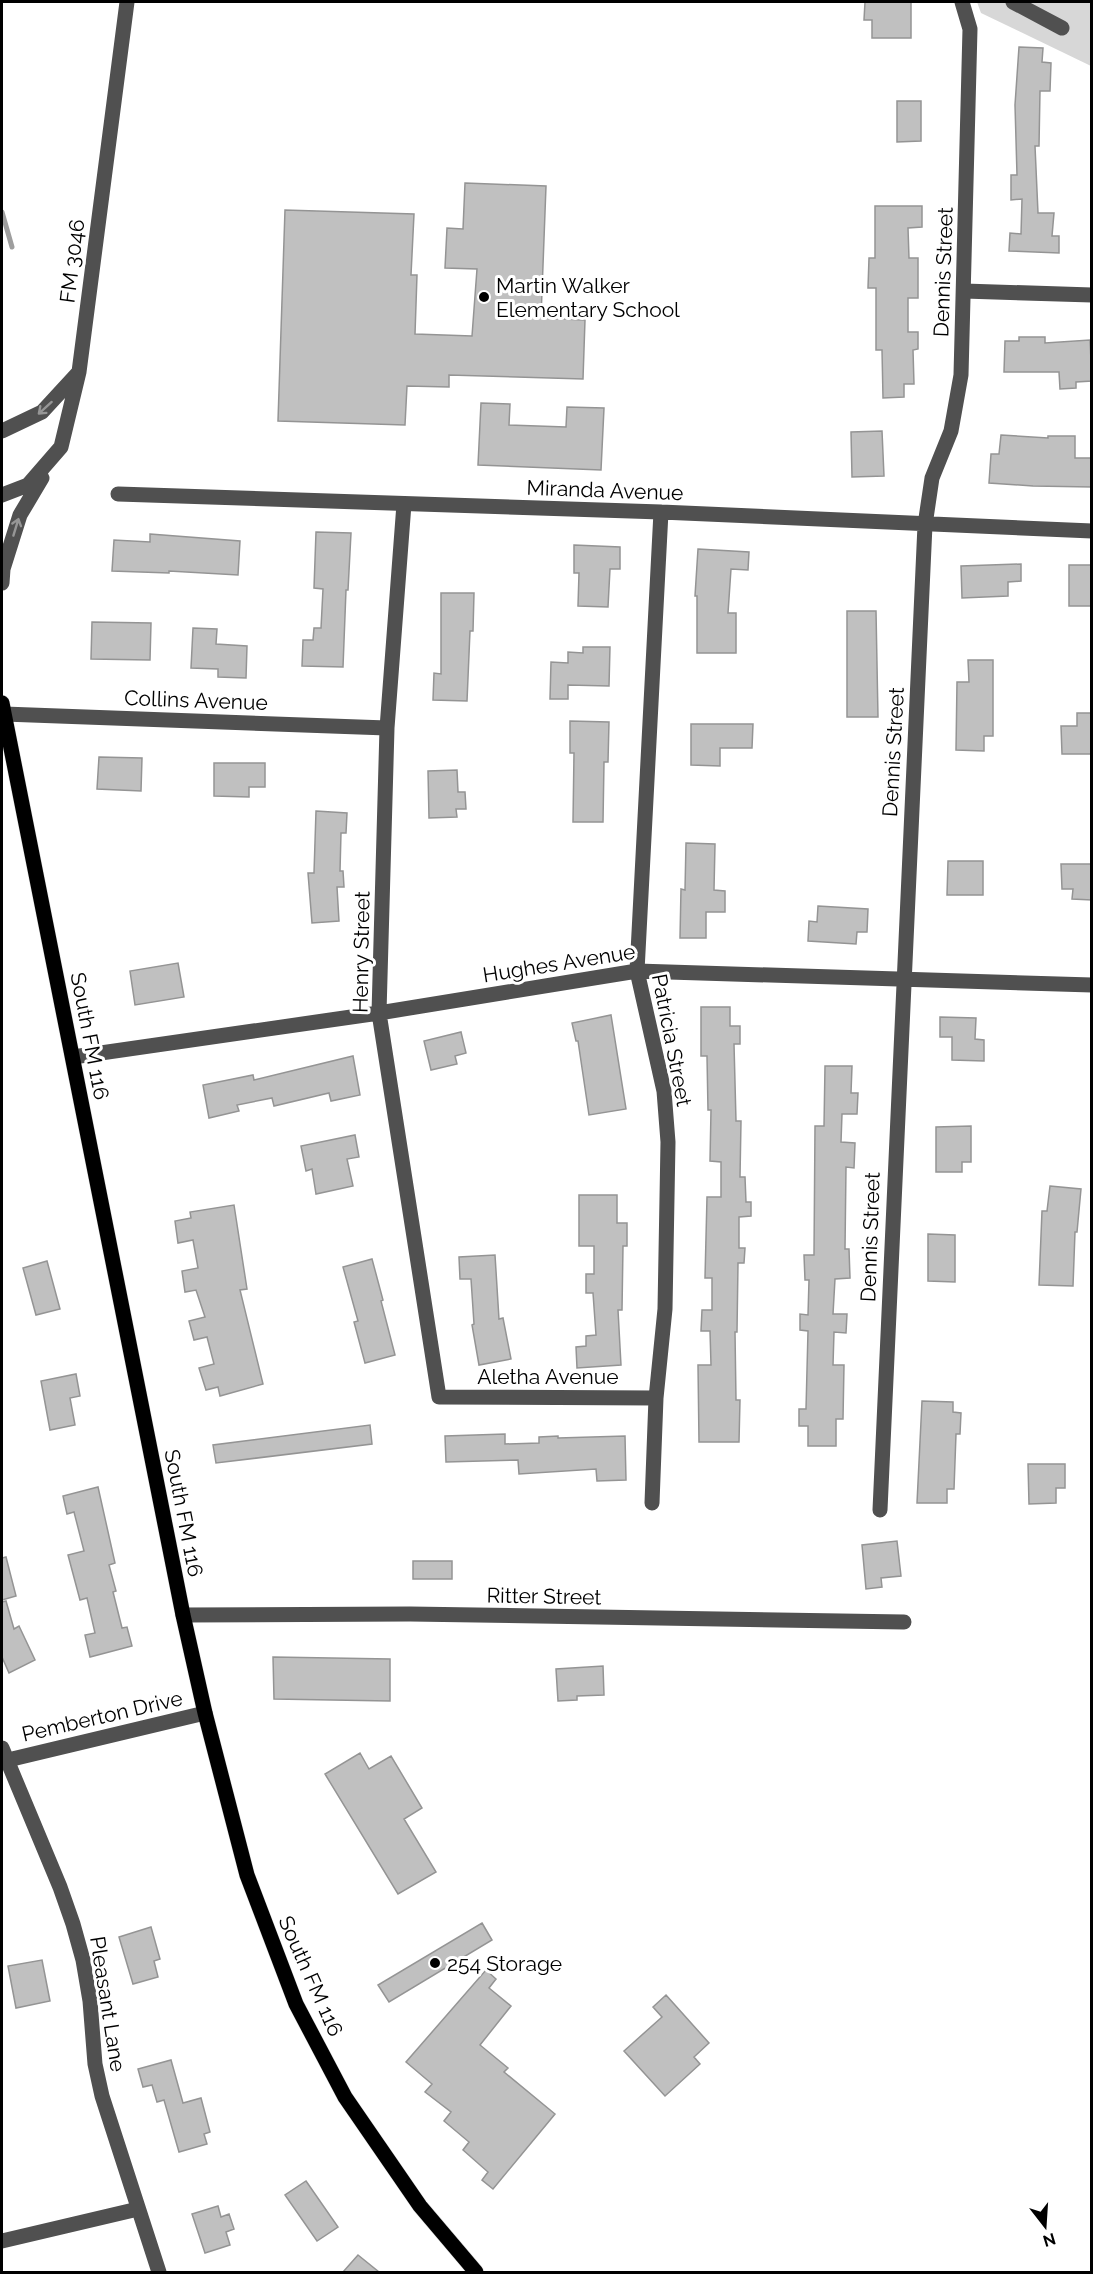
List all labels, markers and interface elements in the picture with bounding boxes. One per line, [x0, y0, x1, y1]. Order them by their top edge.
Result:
street label: Dennis Street [928, 207, 958, 337]
street label: FM 3046 [54, 218, 90, 304]
place label: Martin Walker Elementary School [496, 273, 680, 322]
marker: Martin Walker Elementary School [477, 290, 491, 304]
one-way arrow [37, 401, 52, 415]
street label: Miranda Avenue [526, 475, 684, 505]
one-way arrow [12, 518, 23, 537]
street label: Collins Avenue [124, 685, 268, 715]
street label: Dennis Street [877, 686, 909, 818]
street label: Henry Street [347, 891, 375, 1013]
street label: Hughes Avenue [481, 939, 637, 987]
street label: South FM 116 [65, 970, 115, 1102]
street label: Patricia Street [647, 972, 697, 1108]
street label: Dennis Street [855, 1172, 885, 1302]
street label: Aletha Avenue [477, 1364, 619, 1389]
street label: South FM 116 [159, 1447, 209, 1579]
street label: Ritter Street [486, 1582, 602, 1610]
street label: Pemberton Drive [19, 1685, 185, 1747]
street label: South FM 116 [273, 1912, 349, 2040]
street label: Pleasant Lane [85, 1934, 131, 2074]
place label: 254 Storage [447, 1951, 562, 1976]
marker: 254 Storage [428, 1956, 442, 1970]
north arrow [1015, 2196, 1075, 2256]
text: N [1041, 2229, 1058, 2251]

